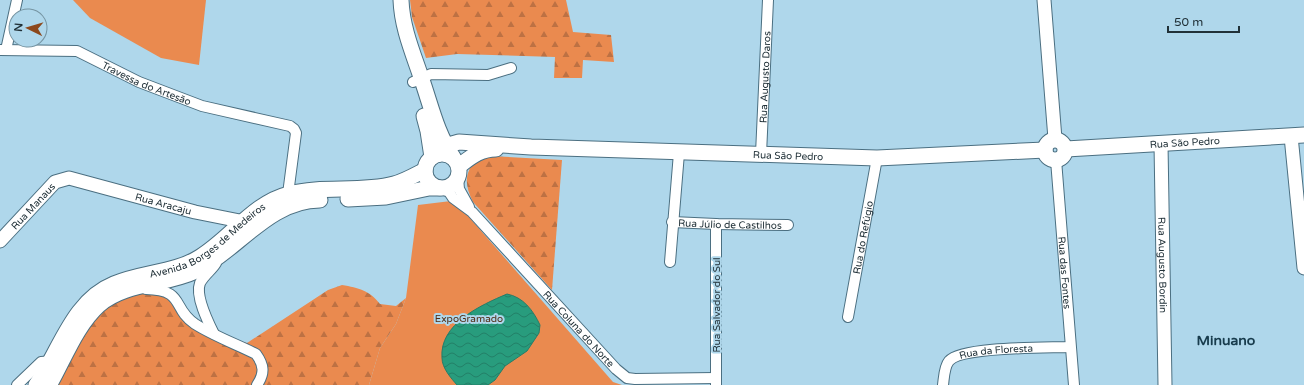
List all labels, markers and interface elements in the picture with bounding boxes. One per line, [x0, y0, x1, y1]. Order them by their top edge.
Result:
north arrow [8, 8, 48, 48]
scale bar [1168, 8, 1239, 34]
text: 50 m [1174, 15, 1203, 29]
text: N [12, 22, 25, 32]
street label: Rua Augusto Daros [757, 31, 774, 123]
street label: Travessa do Artesão [100, 60, 193, 108]
street label: Rua São Pedro [1149, 135, 1220, 151]
street label: Rua São Pedro [753, 149, 823, 163]
street label: Rua Manaus [9, 181, 58, 232]
street label: Rua Aracaju [134, 191, 193, 218]
street label: Rua do Refúgio [851, 200, 876, 275]
street label: Avenida Borges de Medeiros [148, 201, 268, 281]
street label: Rua Júlio de Castilhos [678, 217, 782, 232]
street label: Rua Augusto Bordin [1155, 217, 1169, 313]
street label: Rua das Fontes [1055, 236, 1073, 310]
street label: Rua Salvador do Sul [711, 257, 723, 353]
street label: Rua Coluna do Norte [540, 289, 617, 370]
park label: ExpoGramado [435, 313, 503, 325]
district label: Minuano [1197, 332, 1256, 349]
street label: Rua da Floresta [958, 343, 1033, 362]

